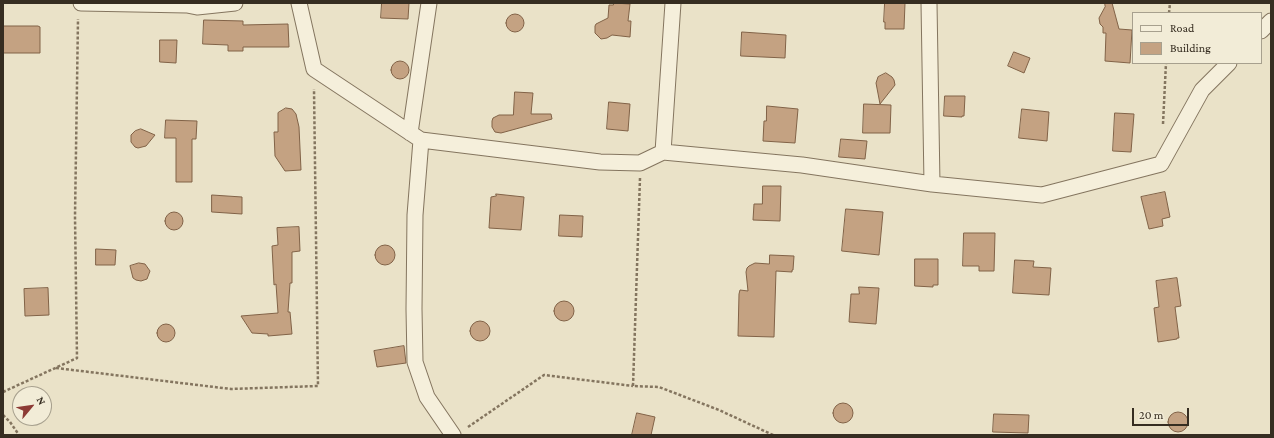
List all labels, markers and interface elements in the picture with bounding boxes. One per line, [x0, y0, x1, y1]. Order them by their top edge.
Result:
legend [1132, 12, 1262, 64]
text: Road [1170, 21, 1194, 35]
text: Building [1170, 41, 1211, 55]
north arrow [12, 386, 52, 426]
text: N [35, 394, 49, 407]
scale bar [1134, 400, 1191, 426]
text: 20 m [1139, 408, 1163, 422]

